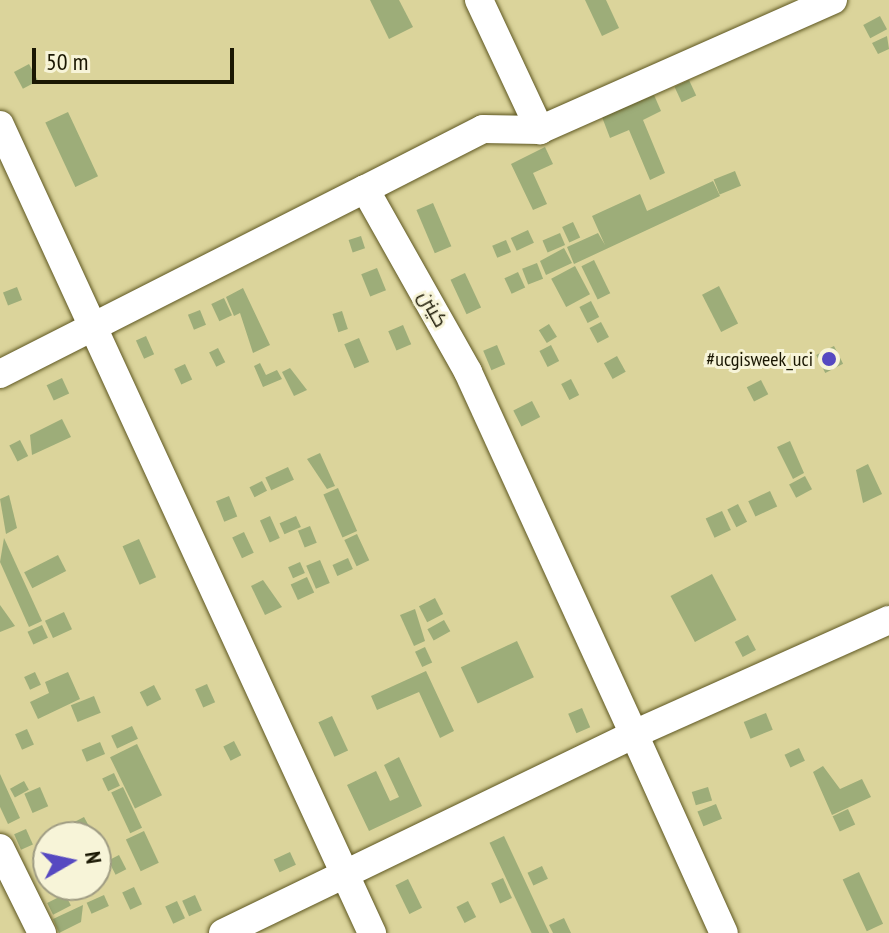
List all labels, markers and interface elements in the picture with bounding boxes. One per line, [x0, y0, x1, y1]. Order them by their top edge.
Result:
scale bar [36, 32, 238, 82]
text: 50 m [46, 46, 88, 77]
street label: كينن [413, 286, 453, 332]
place label: #ucgisweek_uci [706, 347, 813, 371]
marker: #ucgisweek_uci [820, 350, 838, 368]
north arrow [32, 821, 112, 901]
text: N [79, 849, 108, 866]

